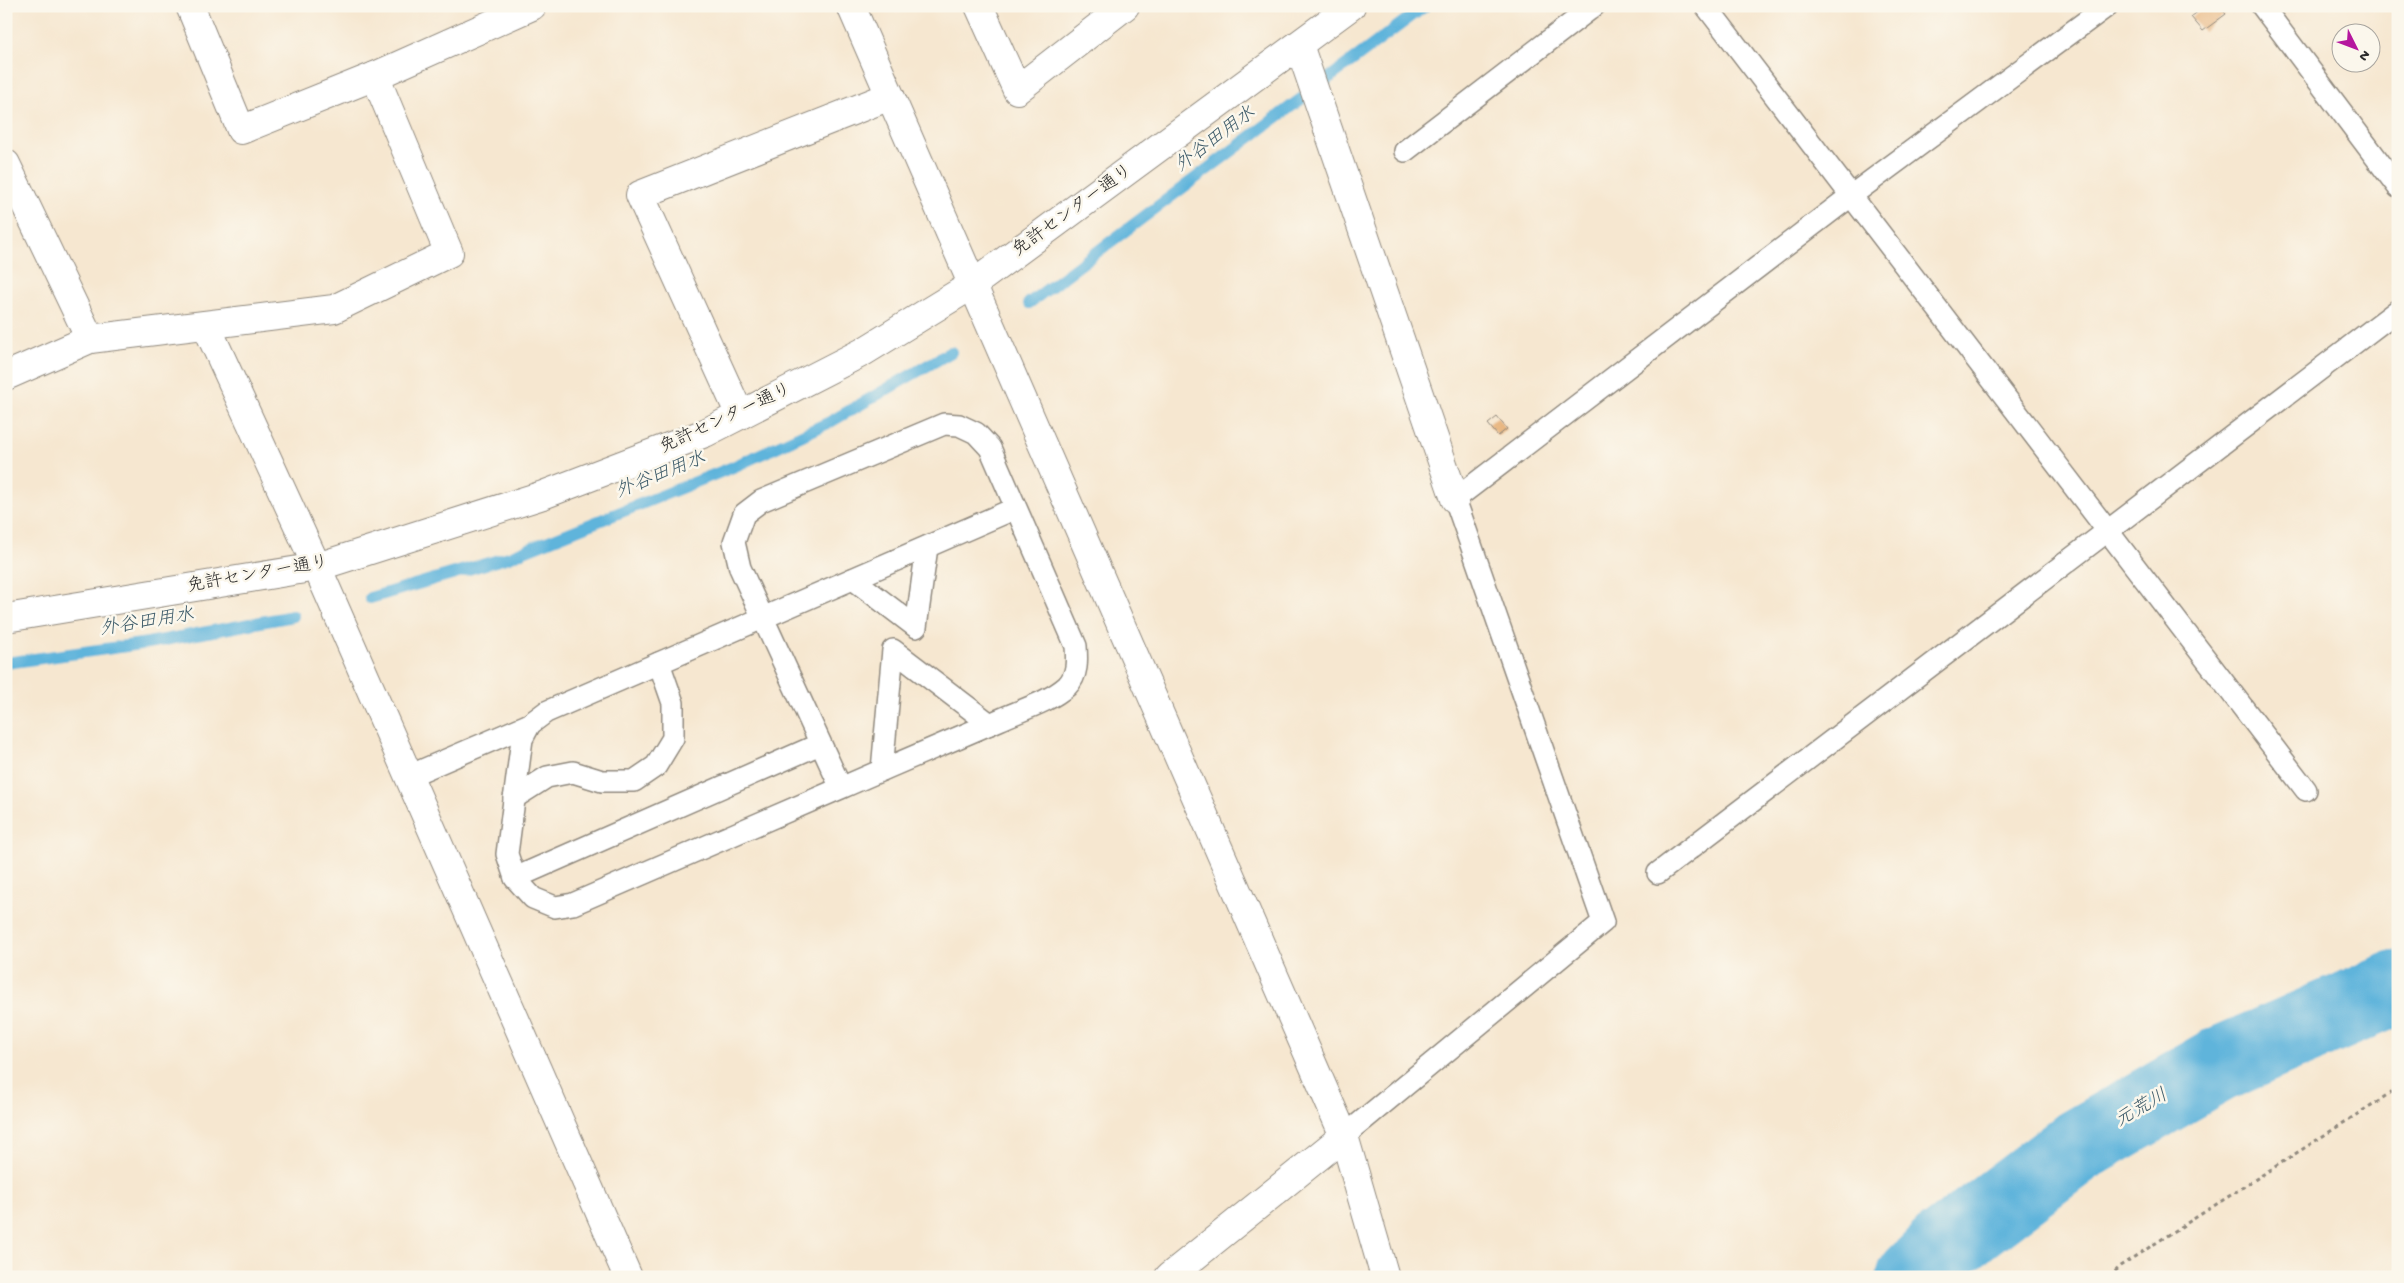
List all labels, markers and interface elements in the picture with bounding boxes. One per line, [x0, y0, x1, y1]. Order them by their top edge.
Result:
north arrow [2332, 22, 2382, 72]
text: N [2354, 46, 2373, 64]
water label: 外谷田用水 [1171, 101, 1261, 178]
street label: 免許センター通り [1008, 160, 1137, 262]
street label: 免許センター通り [656, 378, 795, 459]
water label: 外谷田用水 [612, 447, 709, 504]
street label: 免許センター通り [185, 551, 330, 598]
water label: 外谷田用水 [98, 603, 196, 642]
water label: 元荒川 [2111, 1084, 2172, 1133]

